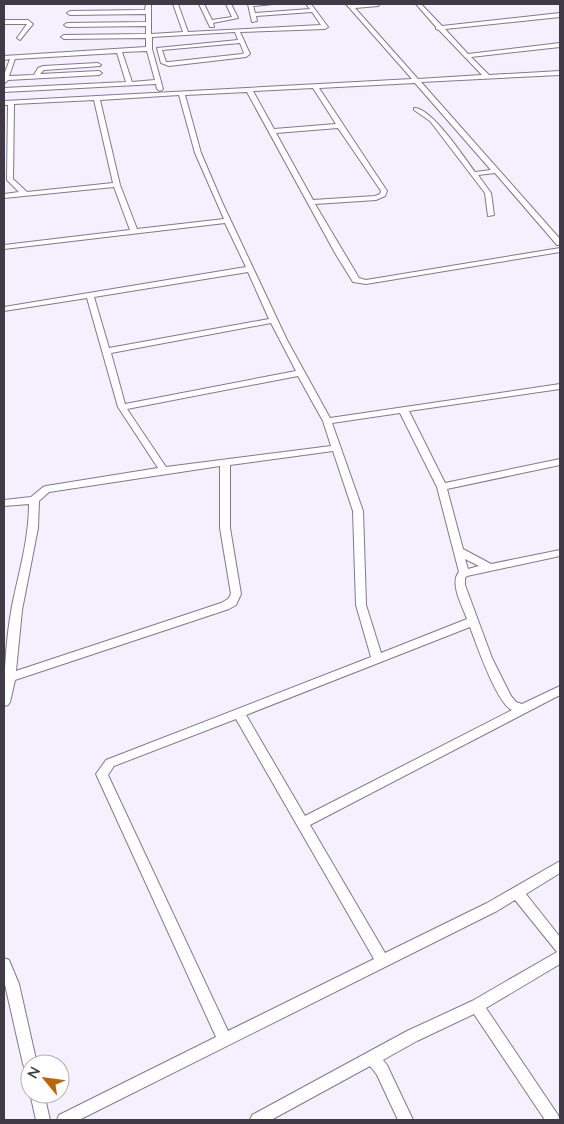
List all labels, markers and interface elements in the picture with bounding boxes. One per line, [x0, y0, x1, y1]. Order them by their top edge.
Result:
north arrow [20, 1054, 70, 1104]
text: N [23, 1064, 43, 1081]

